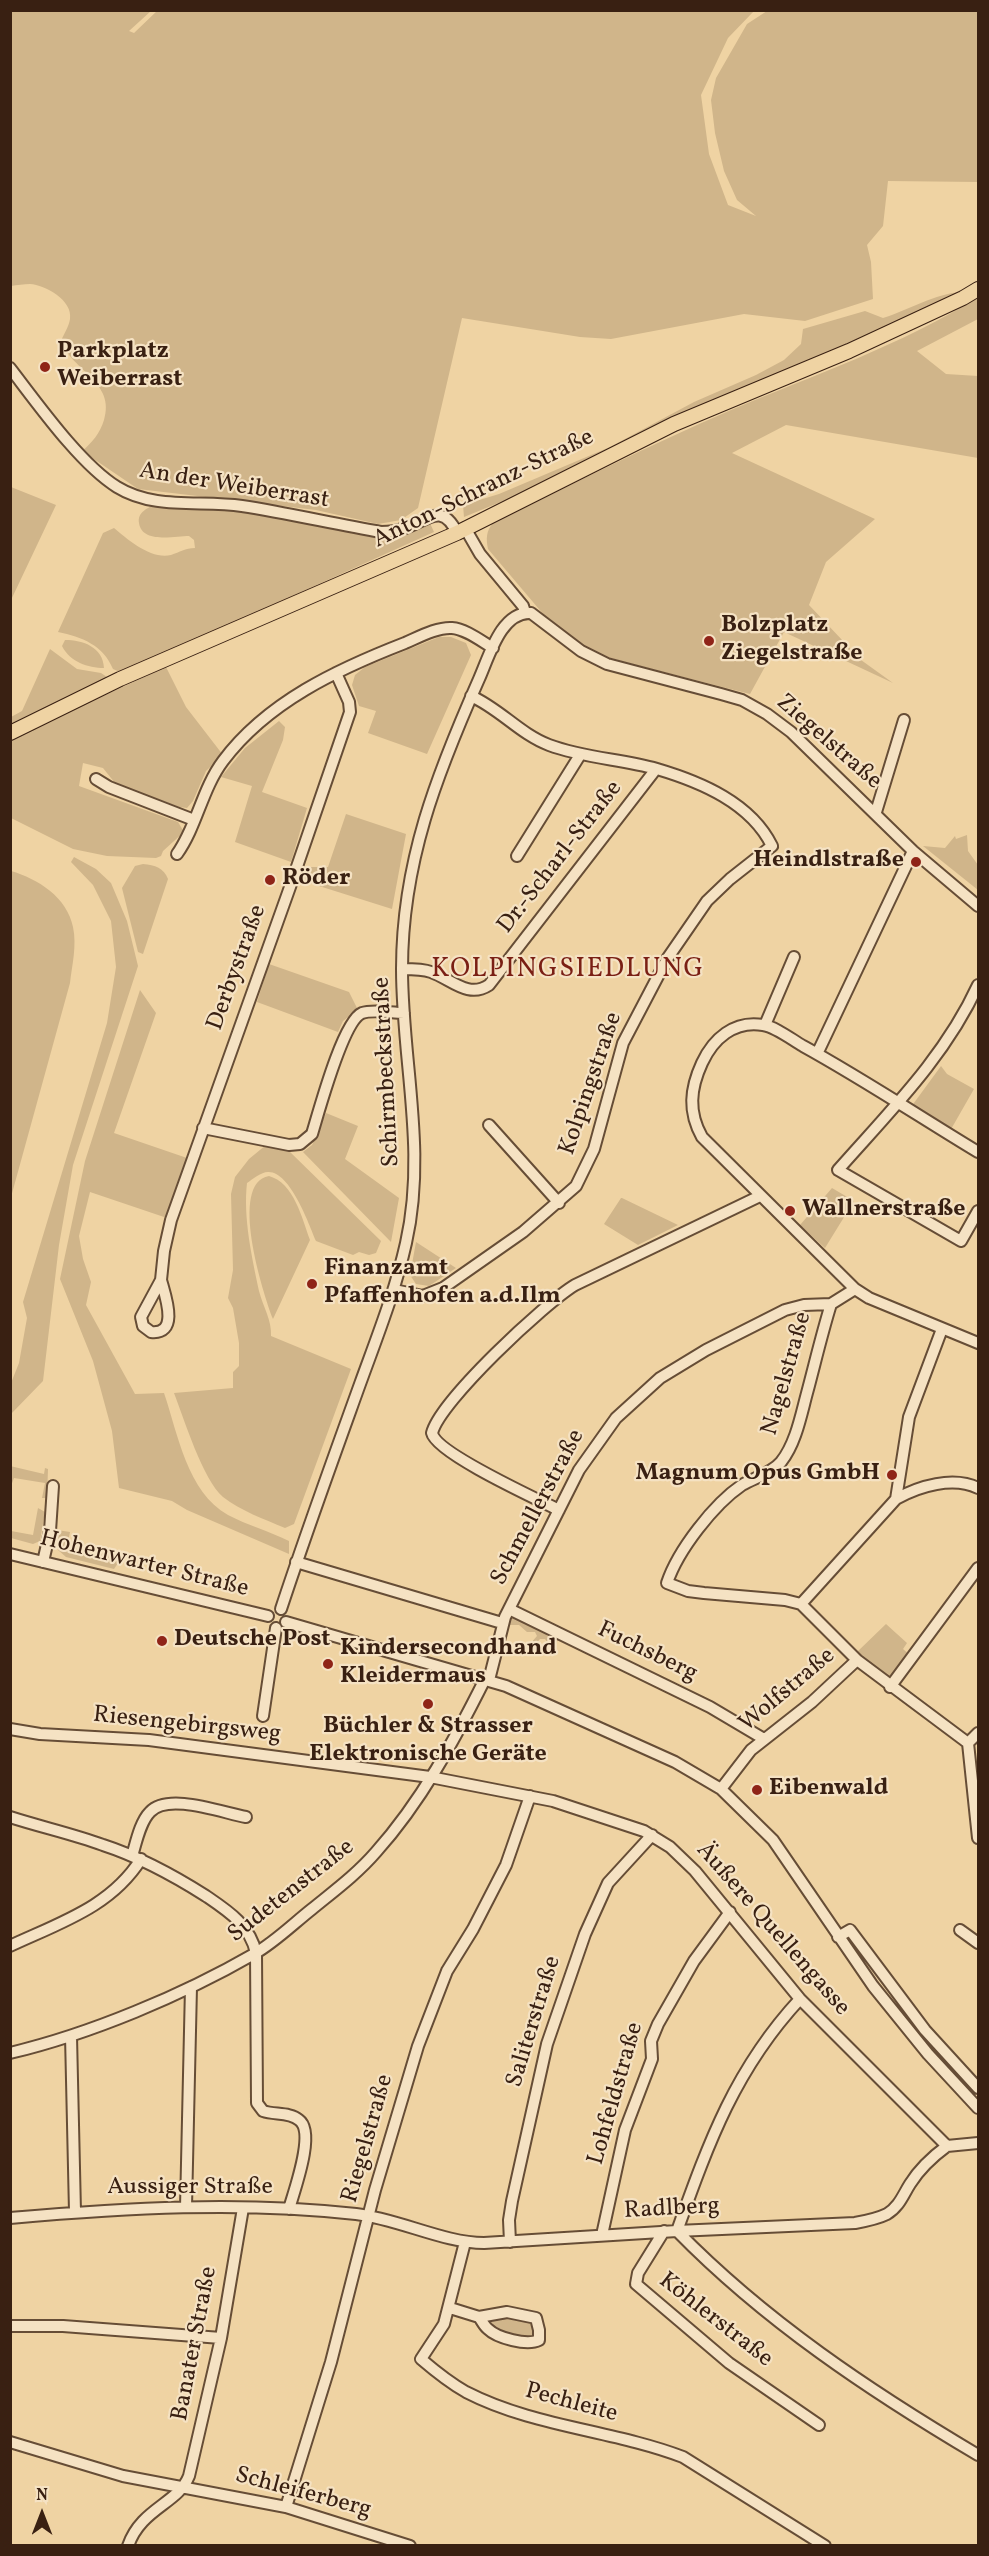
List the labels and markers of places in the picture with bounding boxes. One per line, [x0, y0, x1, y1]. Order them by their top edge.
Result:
place label: Parkplatz Weiberrast [57, 339, 182, 395]
marker: Parkplatz Weiberrast [38, 360, 52, 374]
place label: Bolzplatz Ziegelstraße [721, 613, 863, 669]
marker: Bolzplatz Ziegelstraße [702, 634, 716, 648]
place label: Heindlstraße [753, 848, 904, 876]
marker: Heindlstraße [909, 855, 923, 869]
place label: Röder [282, 866, 350, 894]
marker: Röder [263, 873, 277, 887]
place label: Wallnerstraße [802, 1197, 966, 1225]
marker: Wallnerstraße [783, 1204, 797, 1218]
place label: Finanzamt Pfaffenhofen a.d.Ilm [324, 1256, 561, 1312]
marker: Finanzamt Pfaffenhofen a.d.Ilm [305, 1277, 319, 1291]
place label: Magnum Opus GmbH [635, 1461, 880, 1489]
marker: Magnum Opus GmbH [885, 1468, 899, 1482]
place label: Deutsche Post [174, 1627, 330, 1655]
marker: Deutsche Post [155, 1634, 169, 1648]
place label: Kindersecondhand Kleidermaus [340, 1636, 557, 1692]
marker: Kindersecondhand Kleidermaus [321, 1657, 335, 1671]
marker: Büchler & Strasser Elektronische Geräte [421, 1697, 435, 1711]
place label: Büchler & Strasser Elektronische Geräte [309, 1714, 547, 1770]
place label: Eibenwald [769, 1776, 888, 1804]
marker: Eibenwald [750, 1783, 764, 1797]

